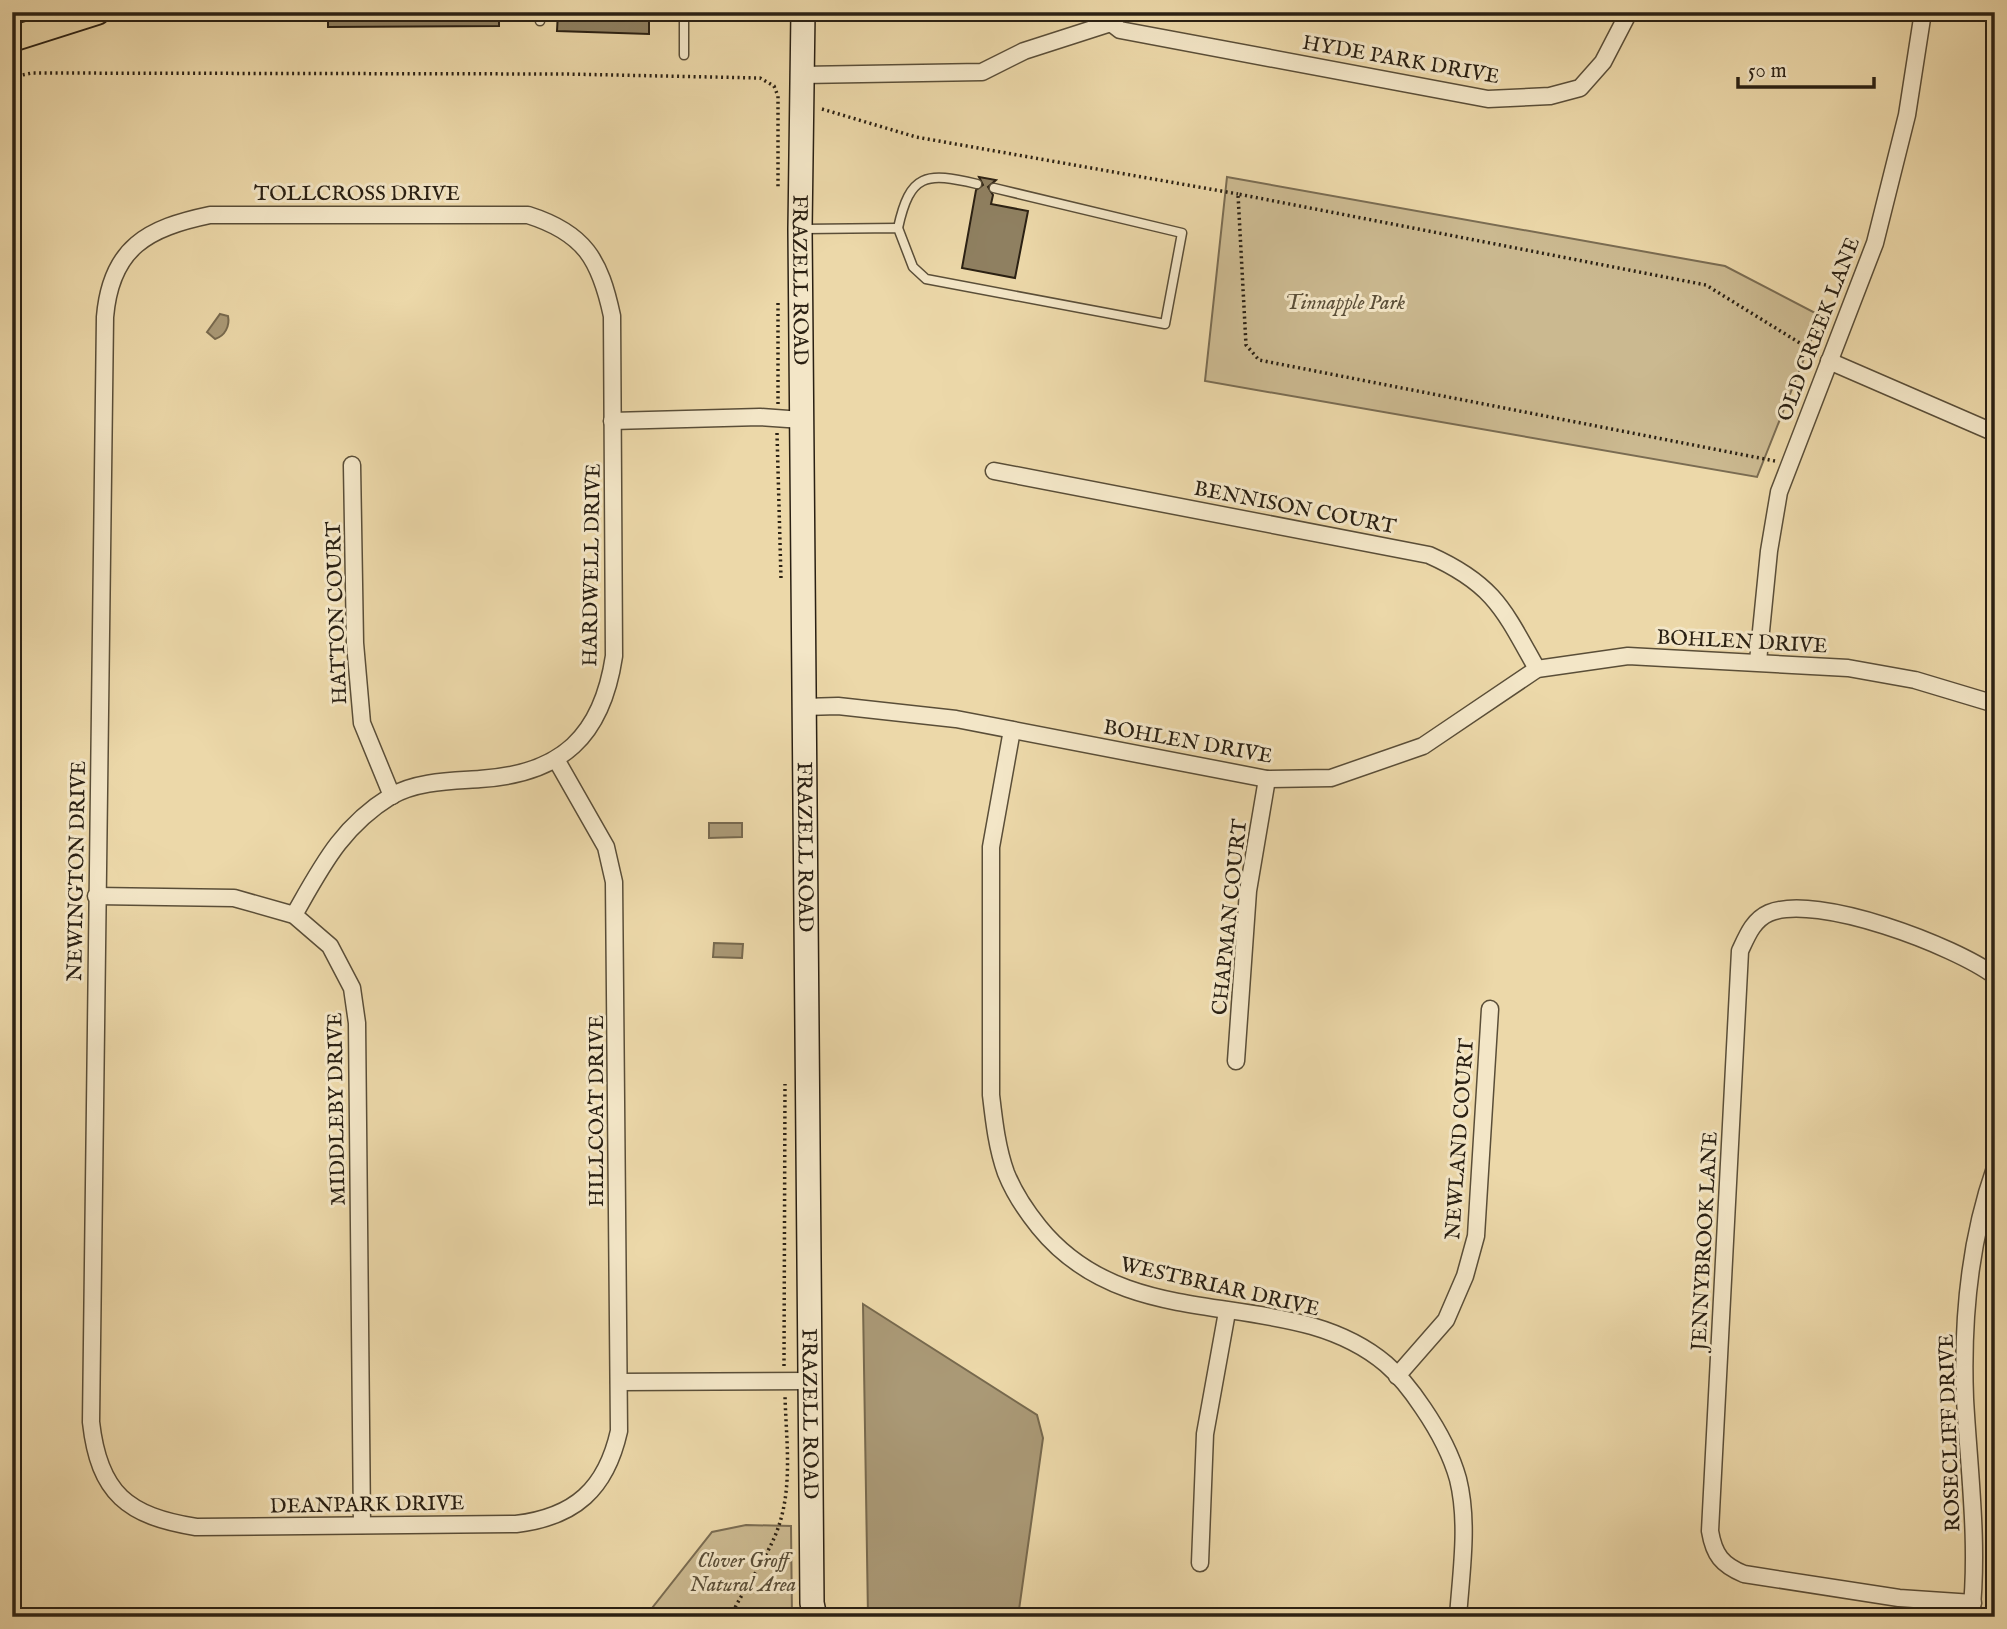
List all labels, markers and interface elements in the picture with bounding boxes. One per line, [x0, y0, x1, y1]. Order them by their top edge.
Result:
street label: HYDE PARK DRIVE [1300, 30, 1501, 91]
scale bar [1738, 46, 1874, 90]
text: 50 m [1748, 58, 1787, 85]
street label: TOLLCROSS DRIVE [254, 181, 460, 208]
street label: FRAZELL ROAD [785, 194, 813, 365]
street label: OLD CREEK LANE [1772, 234, 1867, 425]
park label: Tinnapple Park [1285, 290, 1406, 317]
street label: HARDWELL DRIVE [577, 463, 608, 667]
street label: BENNISON COURT [1191, 476, 1399, 541]
street label: HATTON COURT [321, 520, 354, 705]
street label: BOHLEN DRIVE [1656, 625, 1828, 660]
street label: BOHLEN DRIVE [1101, 714, 1274, 771]
street label: NEWINGTON DRIVE [62, 760, 93, 982]
street label: FRAZELL ROAD [790, 761, 818, 932]
street label: CHAPMAN COURT [1207, 817, 1254, 1016]
street label: MIDDLEBY DRIVE [322, 1012, 353, 1206]
street label: HILLCOAT DRIVE [584, 1015, 611, 1207]
street label: NEWLAND COURT [1440, 1037, 1481, 1241]
street label: JENNYBROOK LANE [1686, 1131, 1725, 1353]
street label: WESTBRIAR DRIVE [1117, 1251, 1322, 1324]
street label: FRAZELL ROAD [795, 1328, 823, 1499]
street label: ROSECLIFF DRIVE [1934, 1333, 1967, 1532]
street label: DEANPARK DRIVE [269, 1490, 465, 1521]
park label: Clover Groff Natural Area [690, 1548, 796, 1599]

